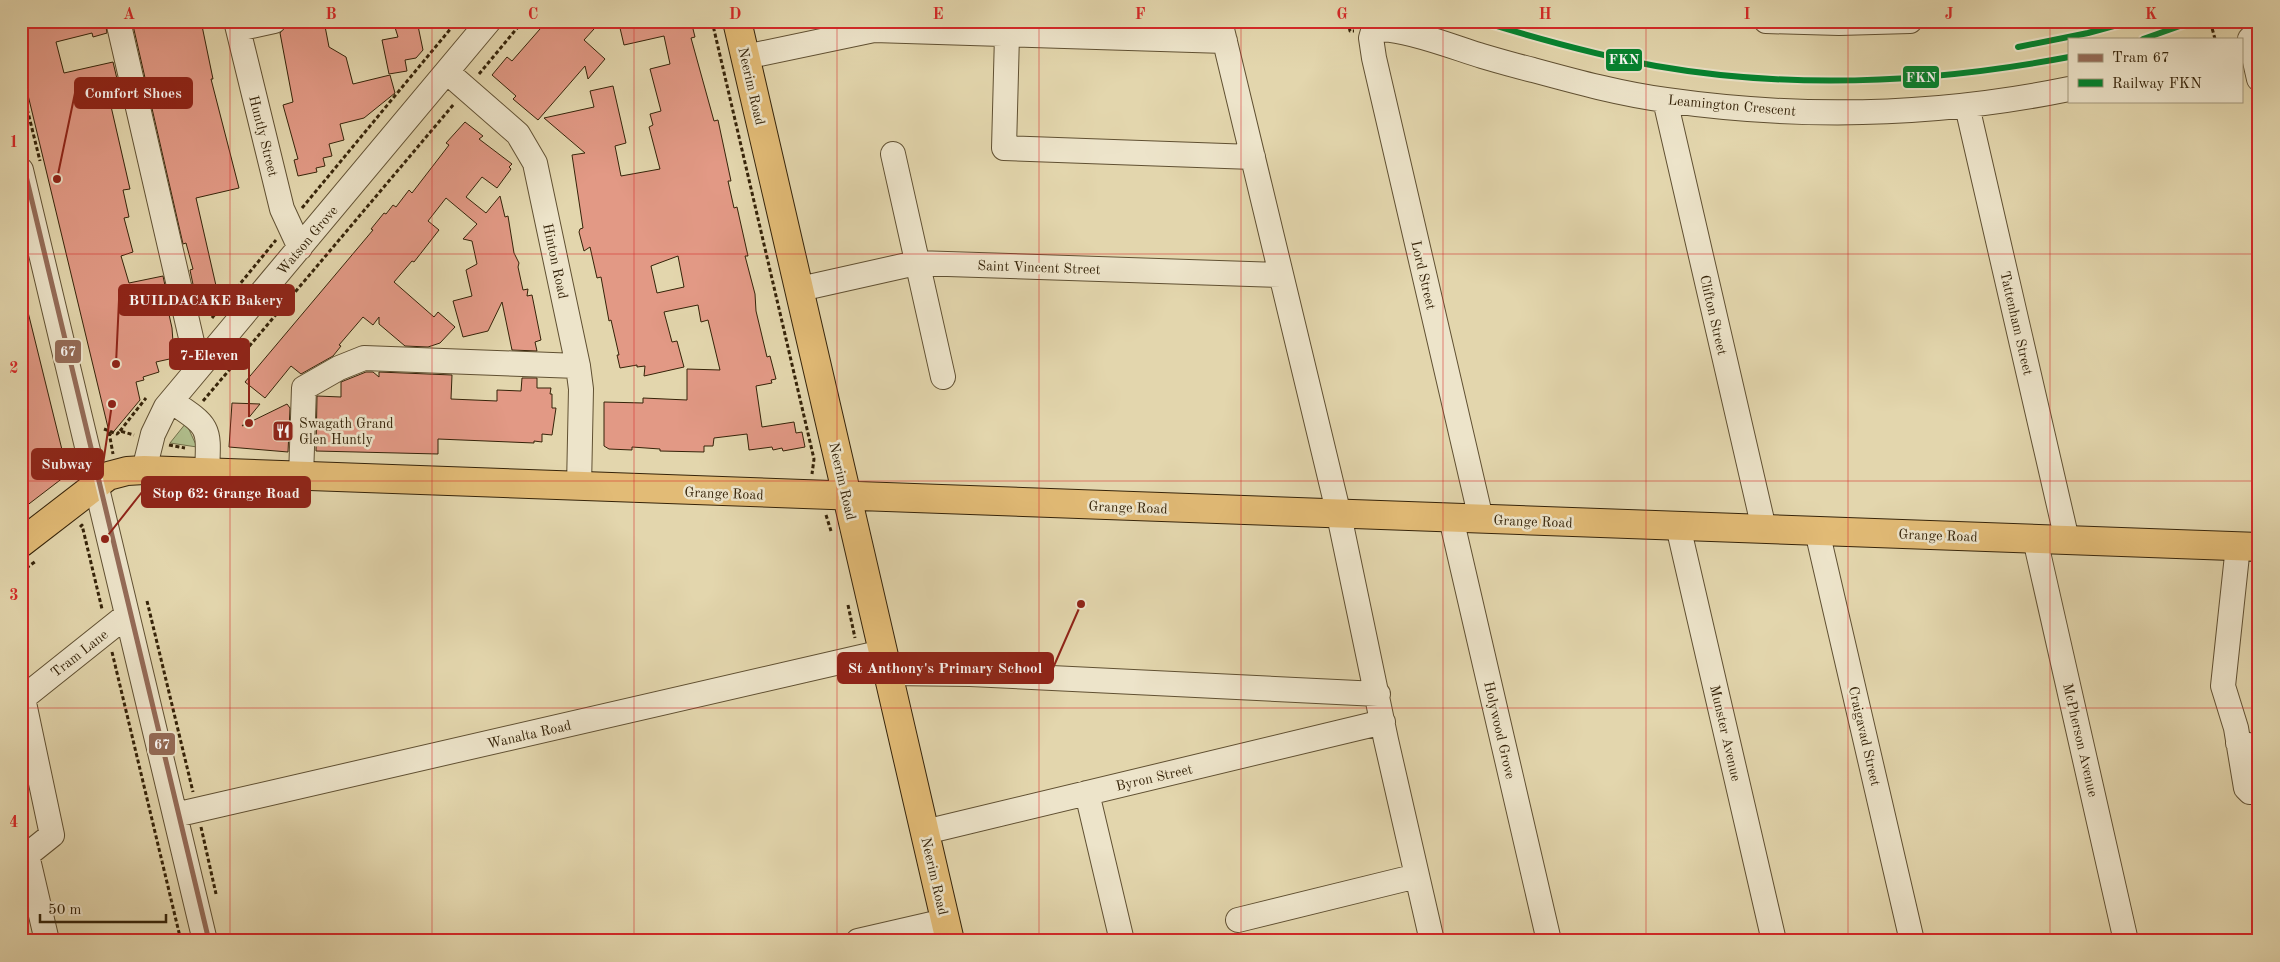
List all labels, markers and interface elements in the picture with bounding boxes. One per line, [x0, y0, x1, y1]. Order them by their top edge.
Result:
text: A [123, 7, 135, 23]
text: B [325, 7, 337, 23]
text: C [528, 7, 538, 23]
text: D [729, 7, 741, 23]
text: E [932, 7, 944, 23]
text: F [1135, 7, 1146, 23]
text: G [1336, 7, 1348, 23]
text: H [1538, 7, 1552, 23]
text: I [1743, 7, 1751, 23]
text: J [1945, 7, 1954, 23]
text: K [2145, 7, 2157, 23]
legend [2068, 38, 2242, 102]
street label: Neerim Road [735, 46, 767, 126]
line badge: FKN [1605, 48, 1643, 72]
text: Tram 67 [2112, 51, 2170, 66]
text: FKN [1609, 53, 1640, 67]
line badge: FKN [1902, 65, 1940, 89]
text: FKN [1906, 71, 1937, 85]
text: Railway FKN [2112, 77, 2202, 92]
callout: Comfort Shoes [75, 78, 192, 108]
text: Comfort Shoes [84, 87, 182, 102]
street label: Leamington Crescent [1667, 93, 1797, 119]
street label: Huntly Street [246, 94, 280, 178]
text: 1 [9, 135, 19, 151]
street label: Watson Grove [275, 203, 341, 278]
street label: Hinton Road [540, 222, 570, 300]
street label: Lord Street [1408, 239, 1438, 311]
street label: Saint Vincent Street [977, 259, 1101, 277]
street label: Tattenham Street [1997, 270, 2035, 377]
street label: Clifton Street [1697, 274, 1729, 357]
callout: BUILDACAKE Bakery [119, 285, 294, 315]
text: BUILDACAKE Bakery [129, 294, 284, 309]
line badge: 67 [54, 339, 82, 364]
callout: 7-Eleven [170, 339, 249, 369]
text: 67 [60, 345, 76, 359]
text: 7-Eleven [180, 349, 238, 364]
text: 2 [9, 361, 19, 377]
place label: Swagath Grand Glen Huntly [299, 417, 394, 447]
restaurant icon: Swagath Grand Glen Huntly [271, 419, 295, 443]
street label: Neerim Road [826, 441, 858, 521]
callout: Subway [32, 449, 103, 479]
text: Subway [41, 458, 93, 473]
callout: Stop 62: Grange Road [142, 477, 310, 507]
street label: Grange Road [684, 486, 764, 502]
text: Stop 62: Grange Road [152, 487, 300, 502]
street label: Grange Road [1088, 500, 1168, 516]
street label: Grange Road [1493, 514, 1573, 530]
street label: Grange Road [1898, 528, 1978, 544]
text: 3 [9, 588, 19, 604]
street label: Tram Lane [49, 627, 111, 680]
callout: St Anthony's Primary School [838, 653, 1053, 683]
text: St Anthony's Primary School [848, 662, 1043, 677]
street label: Holywood Grove [1481, 680, 1517, 780]
street label: McPherson Avenue [2060, 682, 2100, 798]
street label: Munster Avenue [1707, 684, 1743, 783]
street label: Craigavad Street [1846, 685, 1882, 788]
street label: Wanalta Road [486, 718, 573, 751]
line badge: 67 [148, 732, 176, 756]
text: 67 [154, 738, 170, 752]
street label: Byron Street [1114, 762, 1194, 794]
text: 4 [9, 815, 19, 831]
street label: Neerim Road [918, 836, 950, 916]
scale bar [40, 892, 166, 924]
text: 50 m [48, 903, 82, 918]

